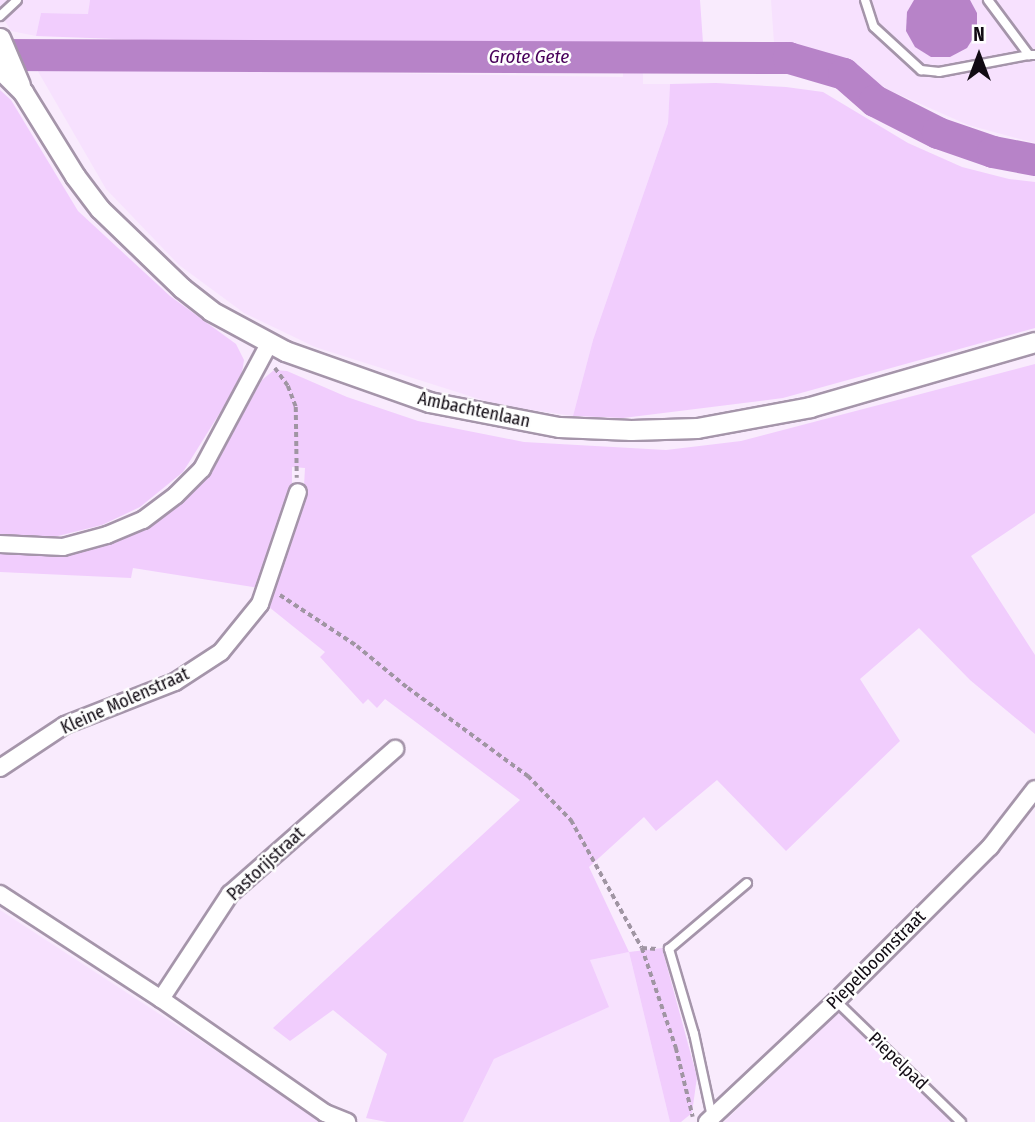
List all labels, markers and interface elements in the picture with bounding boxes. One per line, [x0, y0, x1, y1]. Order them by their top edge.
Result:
north arrow [944, 21, 1014, 91]
text: N [973, 23, 985, 46]
water label: Grote Gete [489, 46, 569, 68]
street label: Ambachtenlaan [416, 388, 532, 432]
street label: Kleine Molenstraat [57, 663, 193, 739]
street label: Pastorijstraat [223, 823, 309, 905]
street label: Piepelboomstraat [822, 906, 930, 1014]
street label: Piepelpad [864, 1028, 932, 1094]

